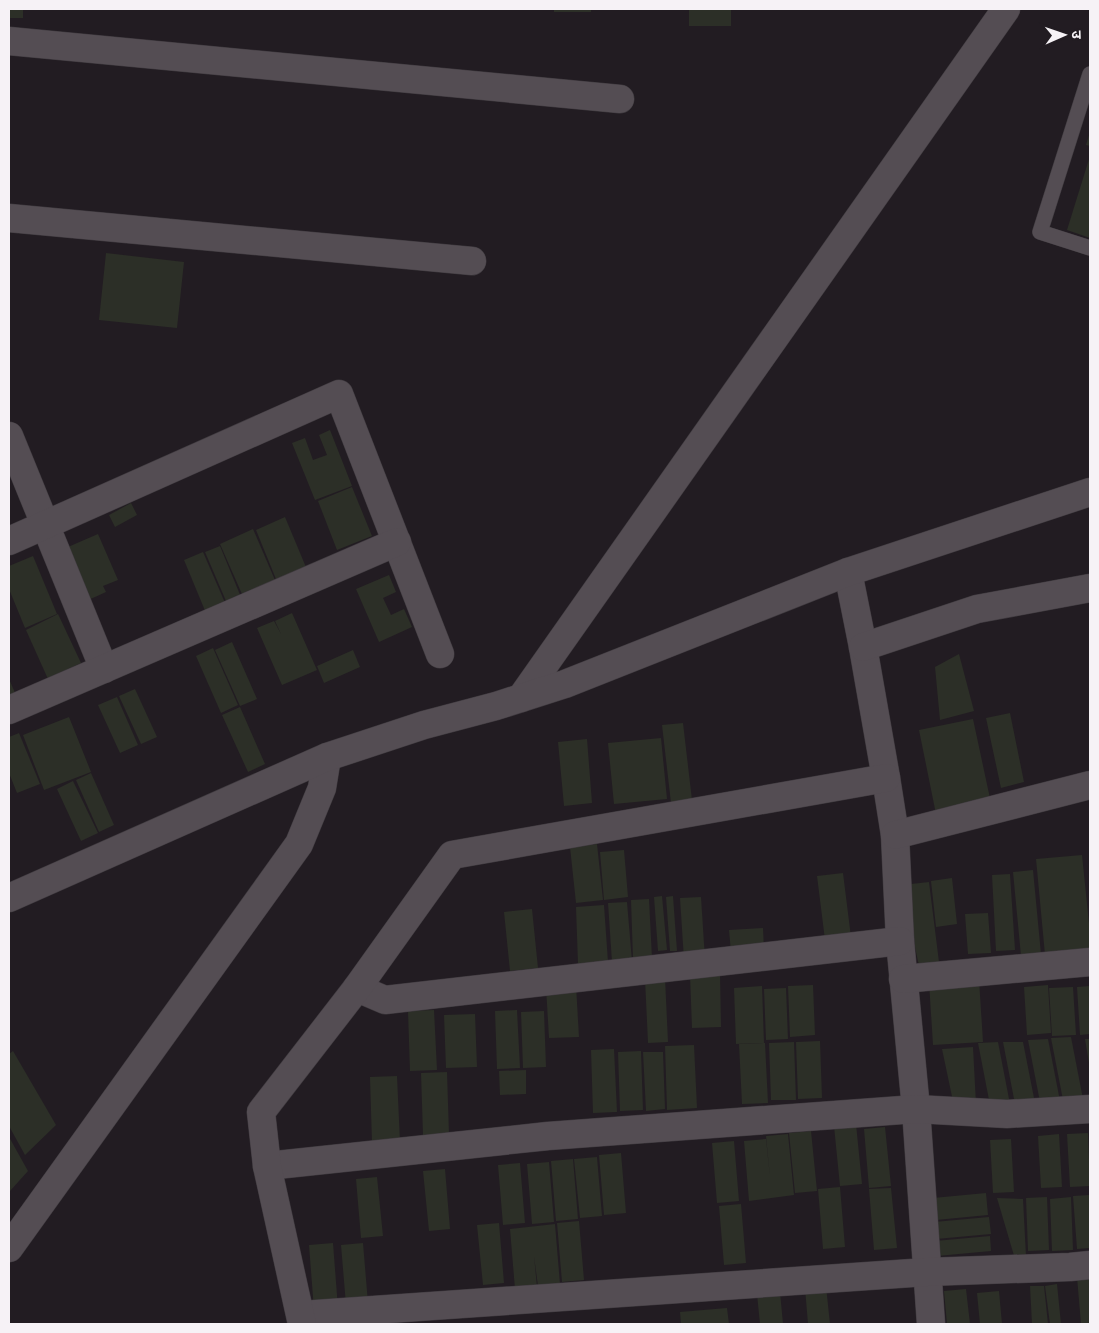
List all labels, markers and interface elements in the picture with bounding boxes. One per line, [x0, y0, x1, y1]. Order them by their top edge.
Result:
north arrow [1039, 10, 1089, 60]
text: उ [1067, 30, 1087, 40]

